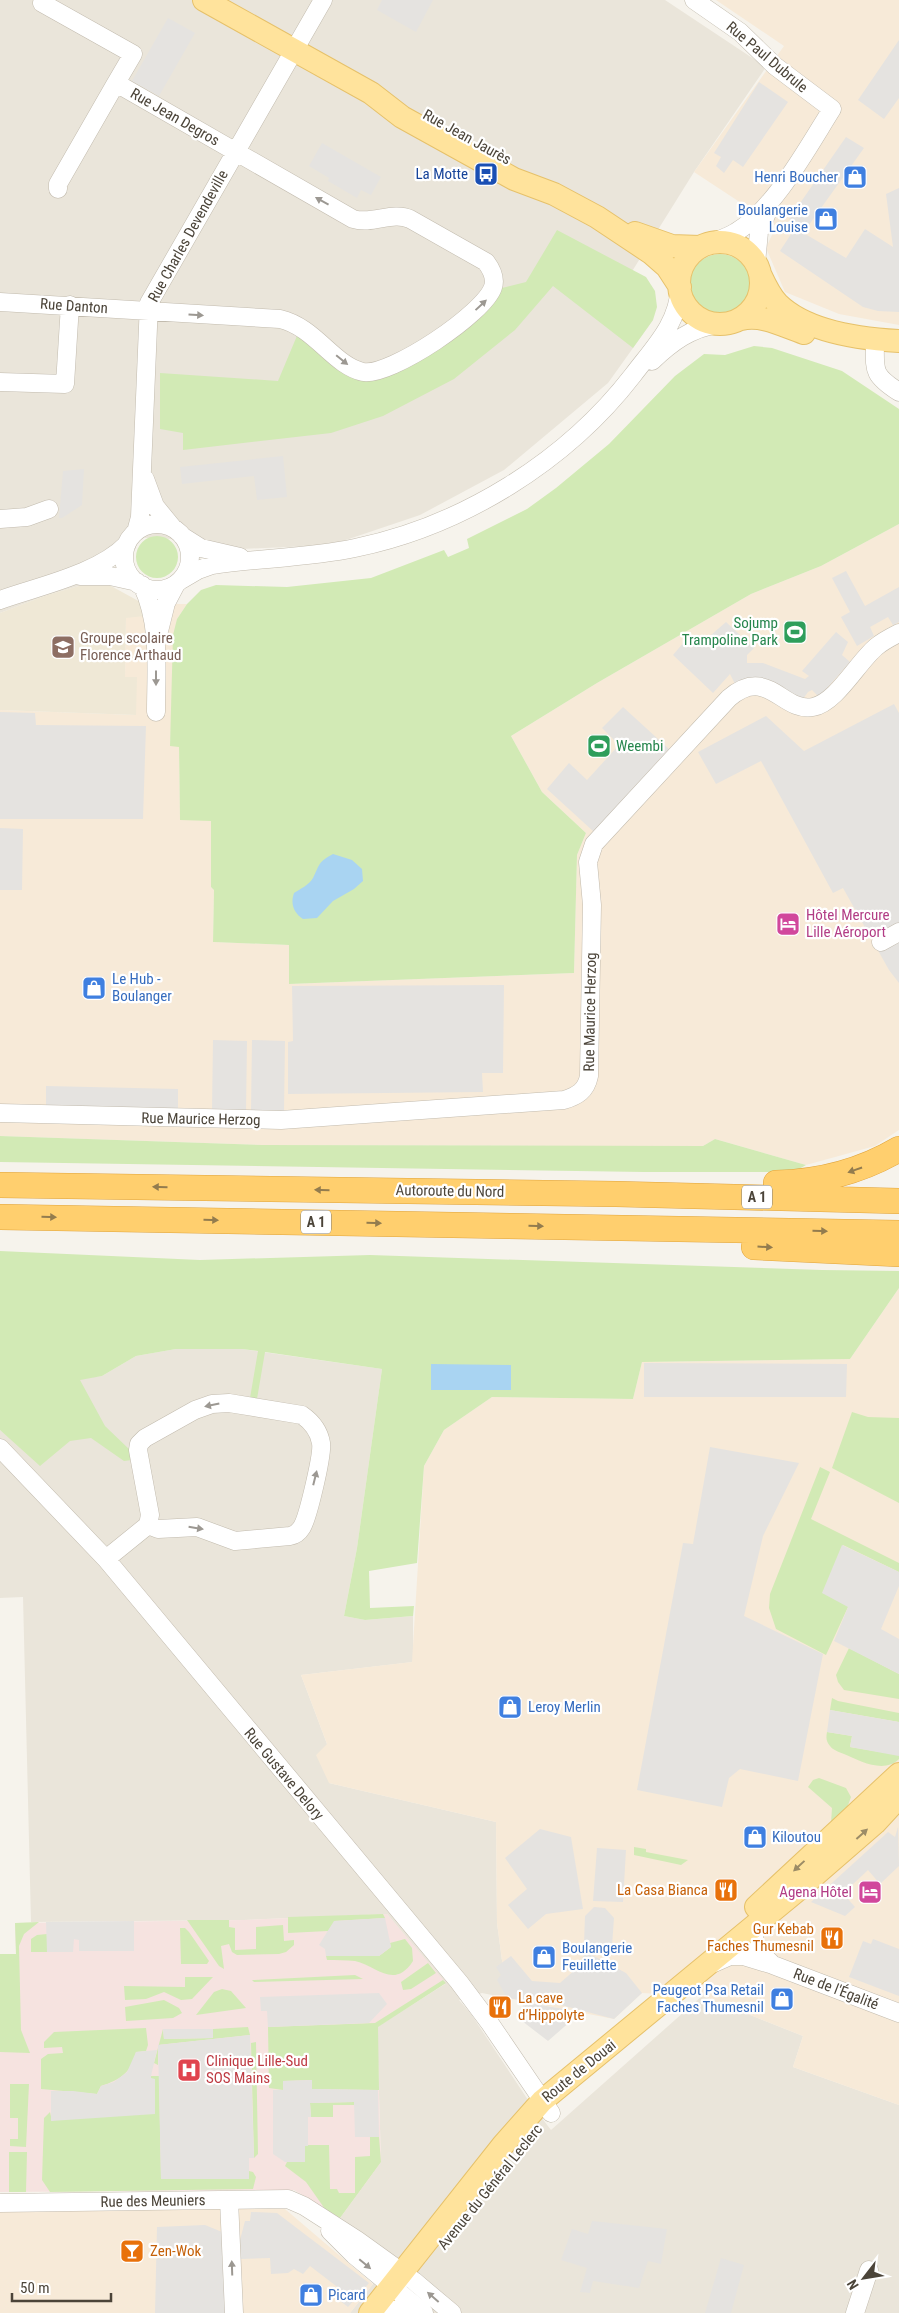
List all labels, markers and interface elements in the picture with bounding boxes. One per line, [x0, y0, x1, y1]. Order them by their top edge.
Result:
street label: Rue Paul Dubrule [723, 18, 811, 96]
street label: Rue Jean Degros [127, 84, 223, 150]
street label: Rue Jean Jaurès [420, 105, 514, 169]
bus stop icon: La Motte [473, 161, 499, 187]
shop icon: Henri Boucher [842, 164, 868, 190]
place label: La Motte [415, 165, 468, 183]
street label: Rue Charles Devendeville [144, 167, 232, 305]
place label: Henri Boucher [754, 168, 838, 186]
one-way arrow [316, 197, 329, 206]
place label: Boulangerie Louise [738, 201, 808, 236]
shop icon: Boulangerie Louise [813, 206, 839, 232]
street label: Rue Danton [40, 295, 108, 317]
one-way arrow [474, 299, 486, 311]
one-way arrow [188, 311, 204, 319]
one-way arrow [335, 355, 348, 366]
place label: Sojump Trampoline Park [682, 614, 778, 649]
sports icon: Sojump Trampoline Park [782, 619, 808, 645]
place label: Groupe scolaire Florence Arthaud [80, 629, 181, 664]
school or university icon: Groupe scolaire Florence Arthaud [50, 634, 76, 660]
one-way arrow [152, 671, 160, 687]
sports icon: Weembi [586, 733, 612, 759]
place label: Weembi [616, 737, 663, 755]
place label: Hôtel Mercure Lille Aéroport [806, 906, 890, 941]
hotel icon: Hôtel Mercure Lille Aéroport [775, 911, 801, 937]
street label: Rue Maurice Herzog [580, 952, 600, 1072]
place label: Le Hub - Boulanger [112, 970, 172, 1005]
shop icon: Le Hub - Boulanger [81, 975, 107, 1001]
street label: Rue Maurice Herzog [141, 1109, 261, 1129]
one-way arrow [848, 1167, 863, 1174]
street label: Autoroute du Nord [396, 1181, 504, 1201]
one-way arrow [152, 1183, 168, 1191]
one-way arrow [314, 1185, 330, 1193]
road number: A 1 [742, 1186, 772, 1208]
road number: A 1 [301, 1210, 331, 1234]
one-way arrow [41, 1213, 57, 1221]
one-way arrow [203, 1216, 219, 1224]
one-way arrow [366, 1219, 382, 1227]
one-way arrow [528, 1222, 544, 1230]
one-way arrow [812, 1227, 828, 1235]
one-way arrow [757, 1244, 773, 1252]
one-way arrow [204, 1401, 220, 1409]
one-way arrow [311, 1471, 319, 1486]
one-way arrow [189, 1524, 205, 1532]
shop icon: Leroy Merlin [497, 1694, 523, 1720]
place label: Leroy Merlin [528, 1698, 601, 1716]
street label: Rue Gustave Delory [240, 1724, 328, 1824]
shop icon: Kiloutou [742, 1824, 768, 1850]
place label: Kiloutou [772, 1828, 821, 1846]
one-way arrow [855, 1828, 867, 1840]
one-way arrow [794, 1860, 806, 1872]
restaurant icon: La Casa Bianca [713, 1877, 739, 1903]
hotel icon: Agena Hôtel [857, 1879, 883, 1905]
place label: La Casa Bianca [617, 1881, 708, 1899]
place label: Agena Hôtel [779, 1883, 852, 1901]
place label: Gur Kebab Faches Thumesnil [707, 1920, 814, 1955]
restaurant icon: Gur Kebab Faches Thumesnil [819, 1925, 845, 1951]
place label: Boulangerie Feuillette [562, 1939, 632, 1974]
shop icon: Boulangerie Feuillette [531, 1944, 557, 1970]
street label: Rue de l'Égalité [791, 1964, 881, 2014]
place label: Peugeot Psa Retail Faches Thumesnil [652, 1981, 764, 2016]
shop icon: Peugeot Psa Retail Faches Thumesnil [769, 1986, 795, 2012]
place label: La cave d’Hippolyte [518, 1989, 585, 2024]
restaurant icon: La cave d’Hippolyte [487, 1994, 513, 2020]
street label: Route de Douai [539, 2036, 619, 2106]
place label: Clinique Lille-Sud SOS Mains [206, 2052, 308, 2087]
hospital icon: Clinique Lille-Sud SOS Mains [176, 2057, 202, 2083]
street label: Avenue du Général Leclerc [434, 2121, 546, 2253]
street label: Rue des Meuniers [100, 2191, 206, 2211]
bar icon: Zen-Wok [119, 2238, 145, 2264]
place label: Zen-Wok [150, 2242, 201, 2260]
north arrow [839, 2253, 889, 2303]
one-way arrow [358, 2258, 371, 2269]
one-way arrow [227, 2260, 235, 2276]
scale bar [12, 2270, 111, 2302]
text: N [844, 2277, 862, 2292]
text: 50 m [20, 2279, 50, 2297]
shop icon: Picard [298, 2282, 324, 2308]
place label: Picard [328, 2286, 366, 2304]
one-way arrow [427, 2292, 440, 2303]

